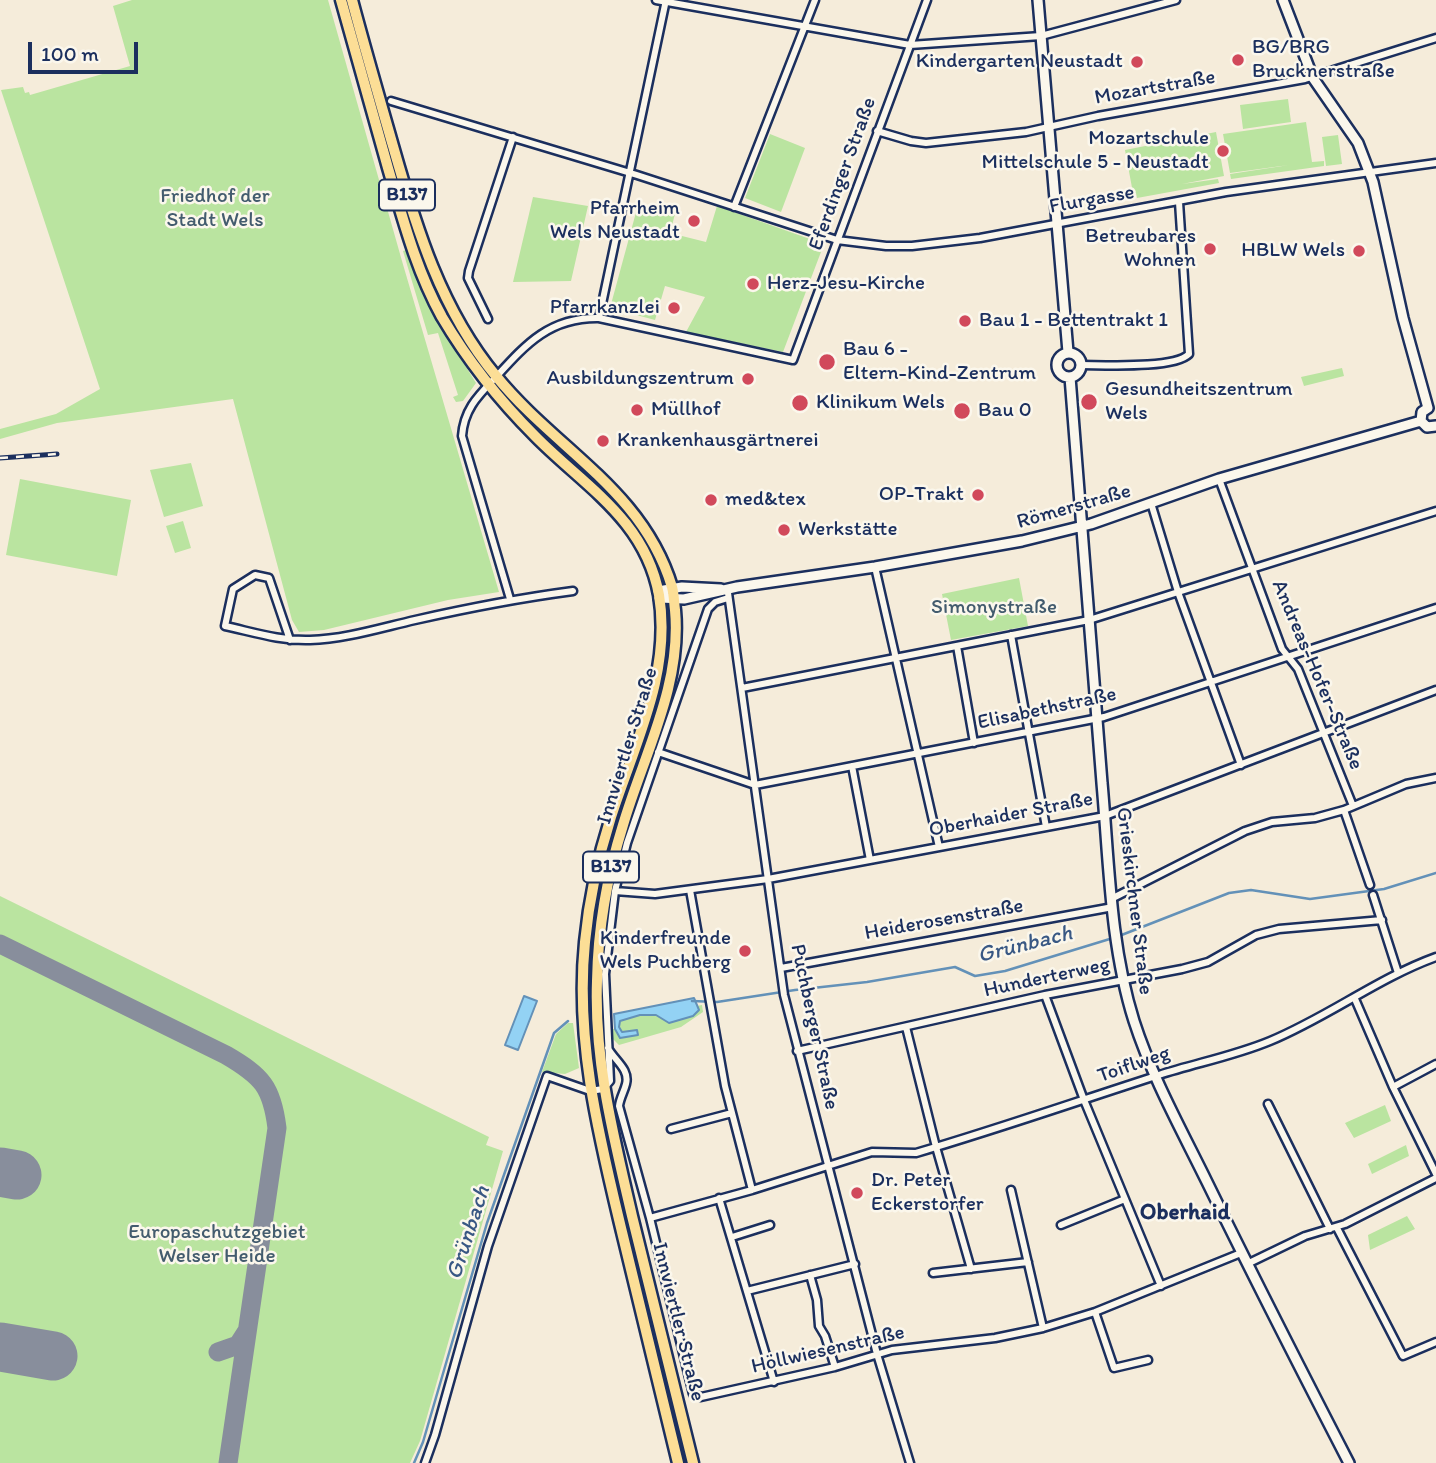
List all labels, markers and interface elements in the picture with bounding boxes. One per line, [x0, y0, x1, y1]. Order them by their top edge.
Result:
scale bar [32, 28, 142, 72]
place label: BG/BRG Brucknerstraße [1252, 35, 1395, 85]
text: 100 m [41, 41, 99, 66]
place label: Kindergarten Neustadt [916, 49, 1123, 75]
marker: BG/BRG Brucknerstraße [1230, 52, 1246, 68]
marker: Kindergarten Neustadt [1129, 54, 1145, 70]
street label: Mozartstraße [1093, 65, 1217, 111]
street label: Eferdinger Straße [804, 94, 882, 254]
place label: Mozartschule Mittelschule 5 - Neustadt [981, 126, 1209, 176]
marker: Mozartschule Mittelschule 5 - Neustadt [1215, 143, 1231, 159]
road number: B137 [379, 180, 435, 210]
street label: Flurgasse [1047, 180, 1137, 220]
park label: Friedhof der Stadt Wels [160, 184, 270, 234]
place label: Pfarrheim Wels Neustadt [550, 196, 680, 246]
marker: Pfarrheim Wels Neustadt [686, 213, 702, 229]
place label: Betreubares Wohnen [1085, 224, 1196, 274]
place label: HBLW Wels [1241, 238, 1345, 264]
marker: Betreubares Wohnen [1202, 241, 1218, 257]
marker: HBLW Wels [1351, 243, 1367, 259]
place label: Herz-Jesu-Kirche [767, 271, 925, 297]
marker: Herz-Jesu-Kirche [745, 276, 761, 292]
place label: Pfarrkanzlei [550, 295, 660, 321]
marker: Pfarrkanzlei [666, 300, 682, 316]
place label: Bau 1 - Bettentrakt 1 [979, 308, 1168, 334]
marker: Bau 1 - Bettentrakt 1 [957, 313, 973, 329]
place label: Bau 6 - Eltern-Kind-Zentrum [843, 337, 1036, 387]
marker: Bau 6 - Eltern-Kind-Zentrum [817, 352, 837, 372]
place label: Ausbildungszentrum [547, 366, 734, 392]
marker: Ausbildungszentrum [740, 371, 756, 387]
place label: Gesundheitszentrum Wels [1105, 377, 1293, 427]
place label: Klinikum Wels [816, 390, 945, 416]
marker: Gesundheitszentrum Wels [1079, 392, 1099, 412]
marker: Klinikum Wels [790, 393, 810, 413]
place label: Müllhof [651, 397, 721, 423]
place label: Bau 0 [978, 398, 1032, 424]
marker: Bau 0 [952, 401, 972, 421]
marker: Müllhof [629, 402, 645, 418]
place label: Krankenhausgärtnerei [617, 428, 819, 454]
marker: Krankenhausgärtnerei [595, 433, 611, 449]
street label: Römerstraße [1014, 479, 1134, 535]
place label: OP-Trakt [879, 482, 964, 508]
place label: med&tex [725, 487, 806, 513]
marker: OP-Trakt [970, 487, 986, 503]
marker: med&tex [703, 492, 719, 508]
place label: Werkstätte [798, 517, 898, 543]
marker: Werkstätte [776, 522, 792, 538]
street label: Andreas-Hofer-Straße [1266, 576, 1368, 774]
park label: Simonystraße [931, 595, 1057, 621]
street label: Innviertler Straße [592, 665, 664, 827]
street label: Elisabethstraße [975, 682, 1119, 736]
street label: Oberhaider Straße [927, 787, 1095, 843]
street label: Grieskirchner Straße [1110, 806, 1158, 996]
road number: B137 [583, 852, 639, 882]
street label: Heiderosenstraße [863, 894, 1025, 946]
water label: Grünbach [975, 920, 1075, 970]
place label: Kinderfreunde Wels Puchberg [600, 926, 731, 976]
street label: Puchberger Straße [784, 942, 844, 1112]
marker: Kinderfreunde Wels Puchberg [737, 943, 753, 959]
street label: Hunderterweg [981, 952, 1113, 1004]
street label: Toiflweg [1094, 1041, 1174, 1089]
place label: Dr. Peter Eckerstorfer [871, 1168, 984, 1218]
water label: Grünbach [441, 1183, 497, 1283]
marker: Dr. Peter Eckerstorfer [849, 1185, 865, 1201]
district label: Oberhaid [1140, 1199, 1230, 1227]
park label: Europaschutzgebiet Welser Heide [128, 1220, 306, 1270]
street label: Innviertler Straße [646, 1240, 710, 1404]
street label: Höllwiesenstraße [749, 1320, 907, 1380]

